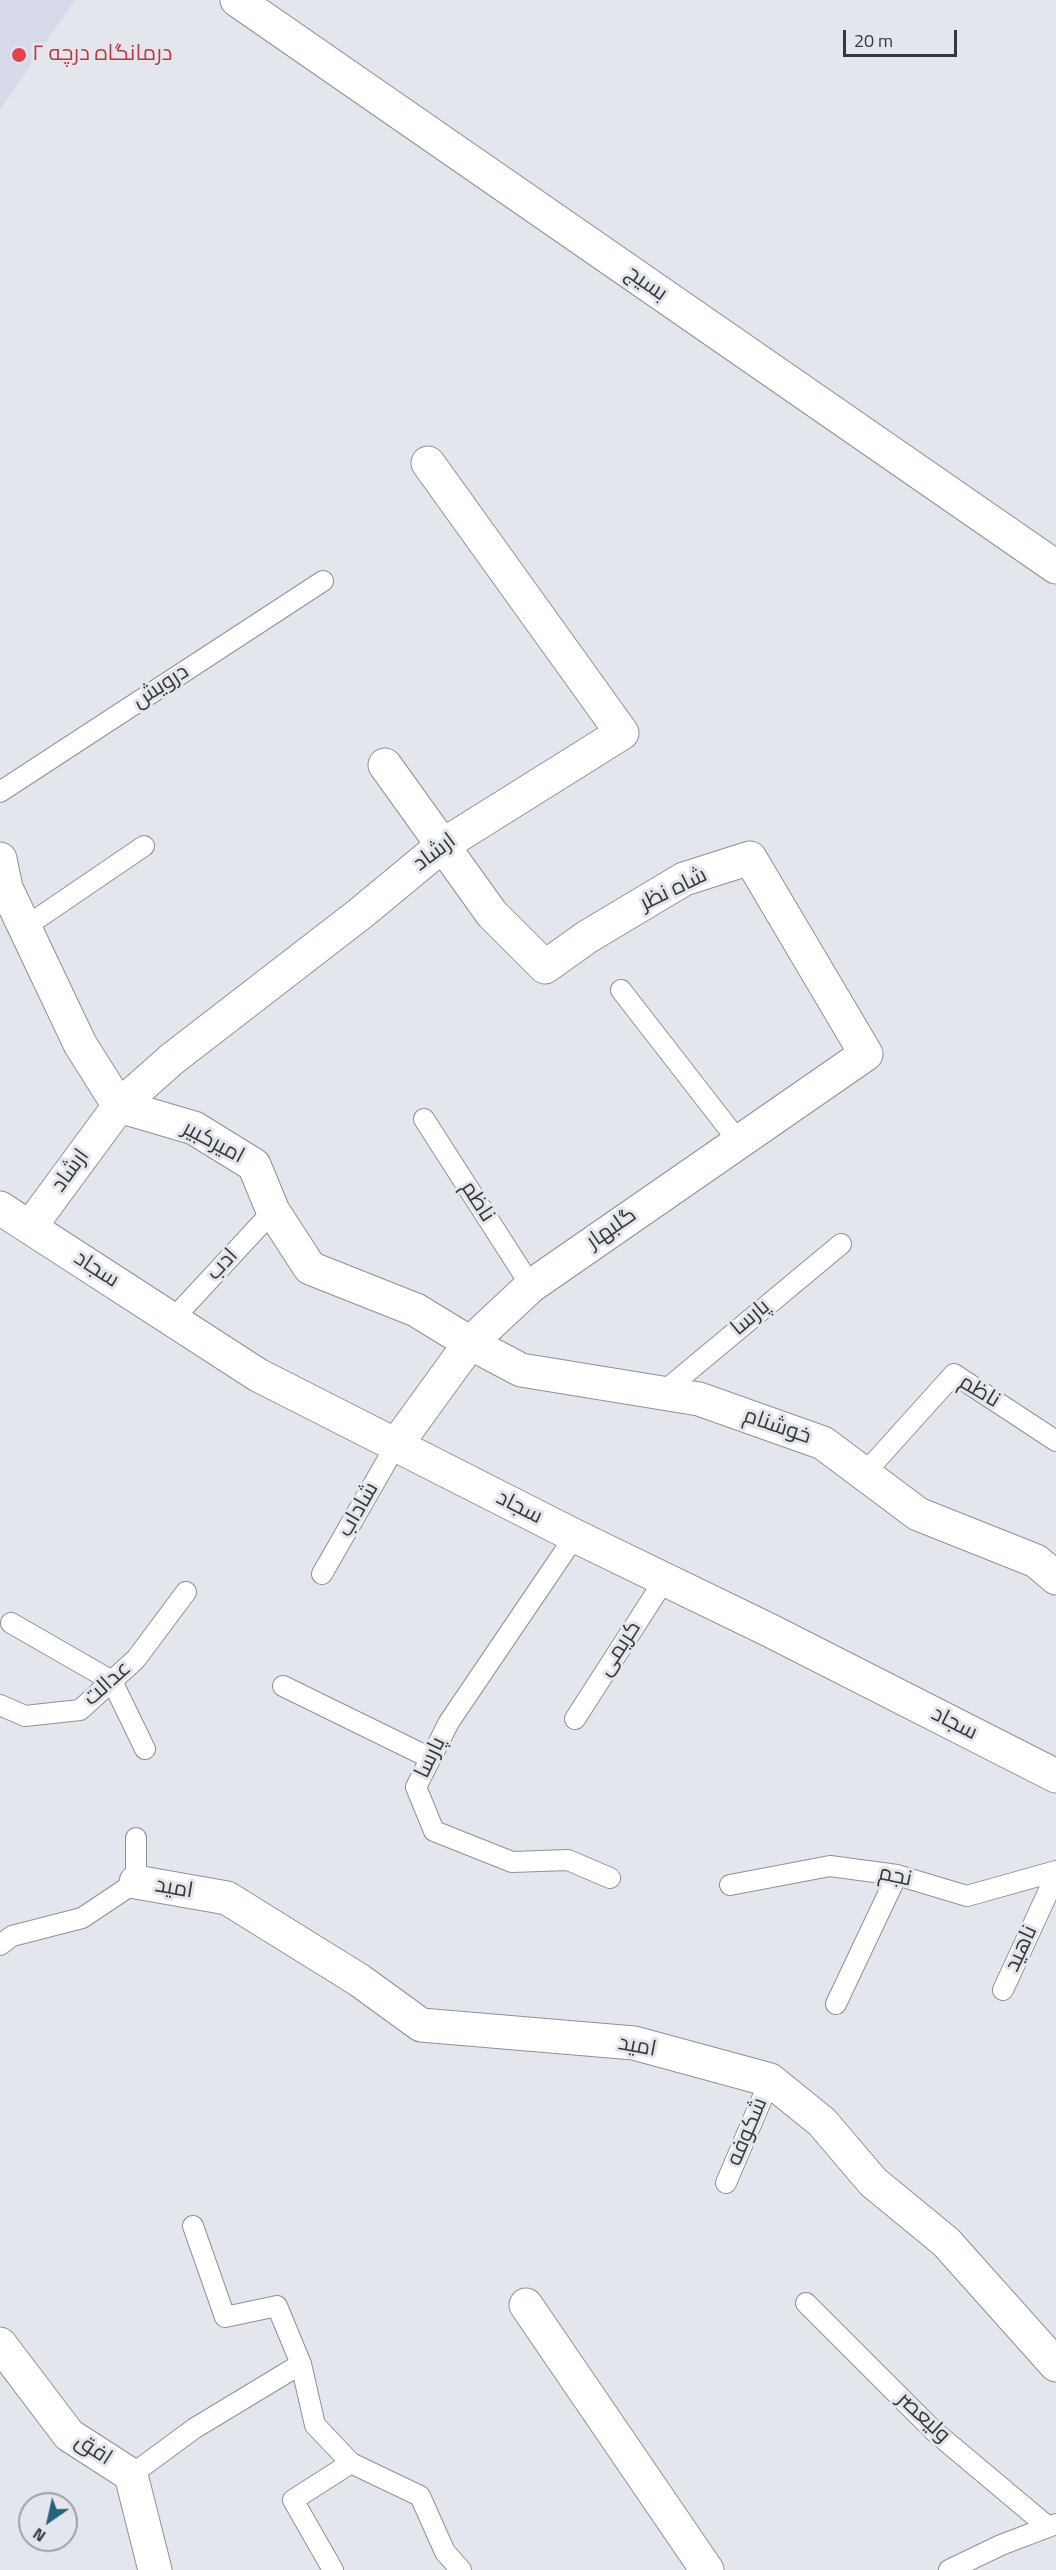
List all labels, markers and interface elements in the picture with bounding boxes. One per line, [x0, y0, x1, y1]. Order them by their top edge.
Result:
scale bar [846, 18, 960, 56]
text: 20 m [854, 27, 893, 54]
place label: درمانگاه درچه ۲ [32, 42, 172, 68]
marker: درمانگاه درچه ۲ [10, 46, 28, 64]
street label: بسیج [620, 260, 672, 308]
street label: درویش [128, 659, 194, 715]
street label: ارشاد [408, 828, 462, 878]
street label: شاه نظر [636, 863, 712, 917]
street label: امیرکبیر [177, 1116, 249, 1170]
street label: ارشاد [47, 1144, 95, 1198]
street label: ناظم [454, 1177, 500, 1227]
street label: گلبهار [582, 1202, 642, 1256]
street label: ادب [202, 1244, 244, 1286]
street label: سجاد [68, 1246, 124, 1294]
street label: پارسا [726, 1294, 776, 1342]
street label: ناظم [954, 1370, 1004, 1414]
street label: خوشنام [740, 1403, 814, 1451]
street label: شاداب [333, 1478, 385, 1542]
street label: سجاد [491, 1485, 547, 1531]
street label: کریمی [592, 1616, 648, 1682]
street label: عدالت [79, 1656, 137, 1712]
street label: سجاد [926, 1701, 982, 1747]
street label: پارسا [410, 1733, 452, 1783]
street label: نجم [876, 1861, 914, 1893]
street label: امید [153, 1873, 195, 1905]
street label: ناهید [1000, 1922, 1044, 1976]
street label: امید [616, 2030, 658, 2064]
street label: شکوفه [722, 2094, 774, 2170]
street label: ولیعصر [891, 2387, 955, 2449]
street label: افق [69, 2428, 117, 2472]
north arrow [18, 2492, 78, 2552]
text: N [28, 2522, 50, 2548]

